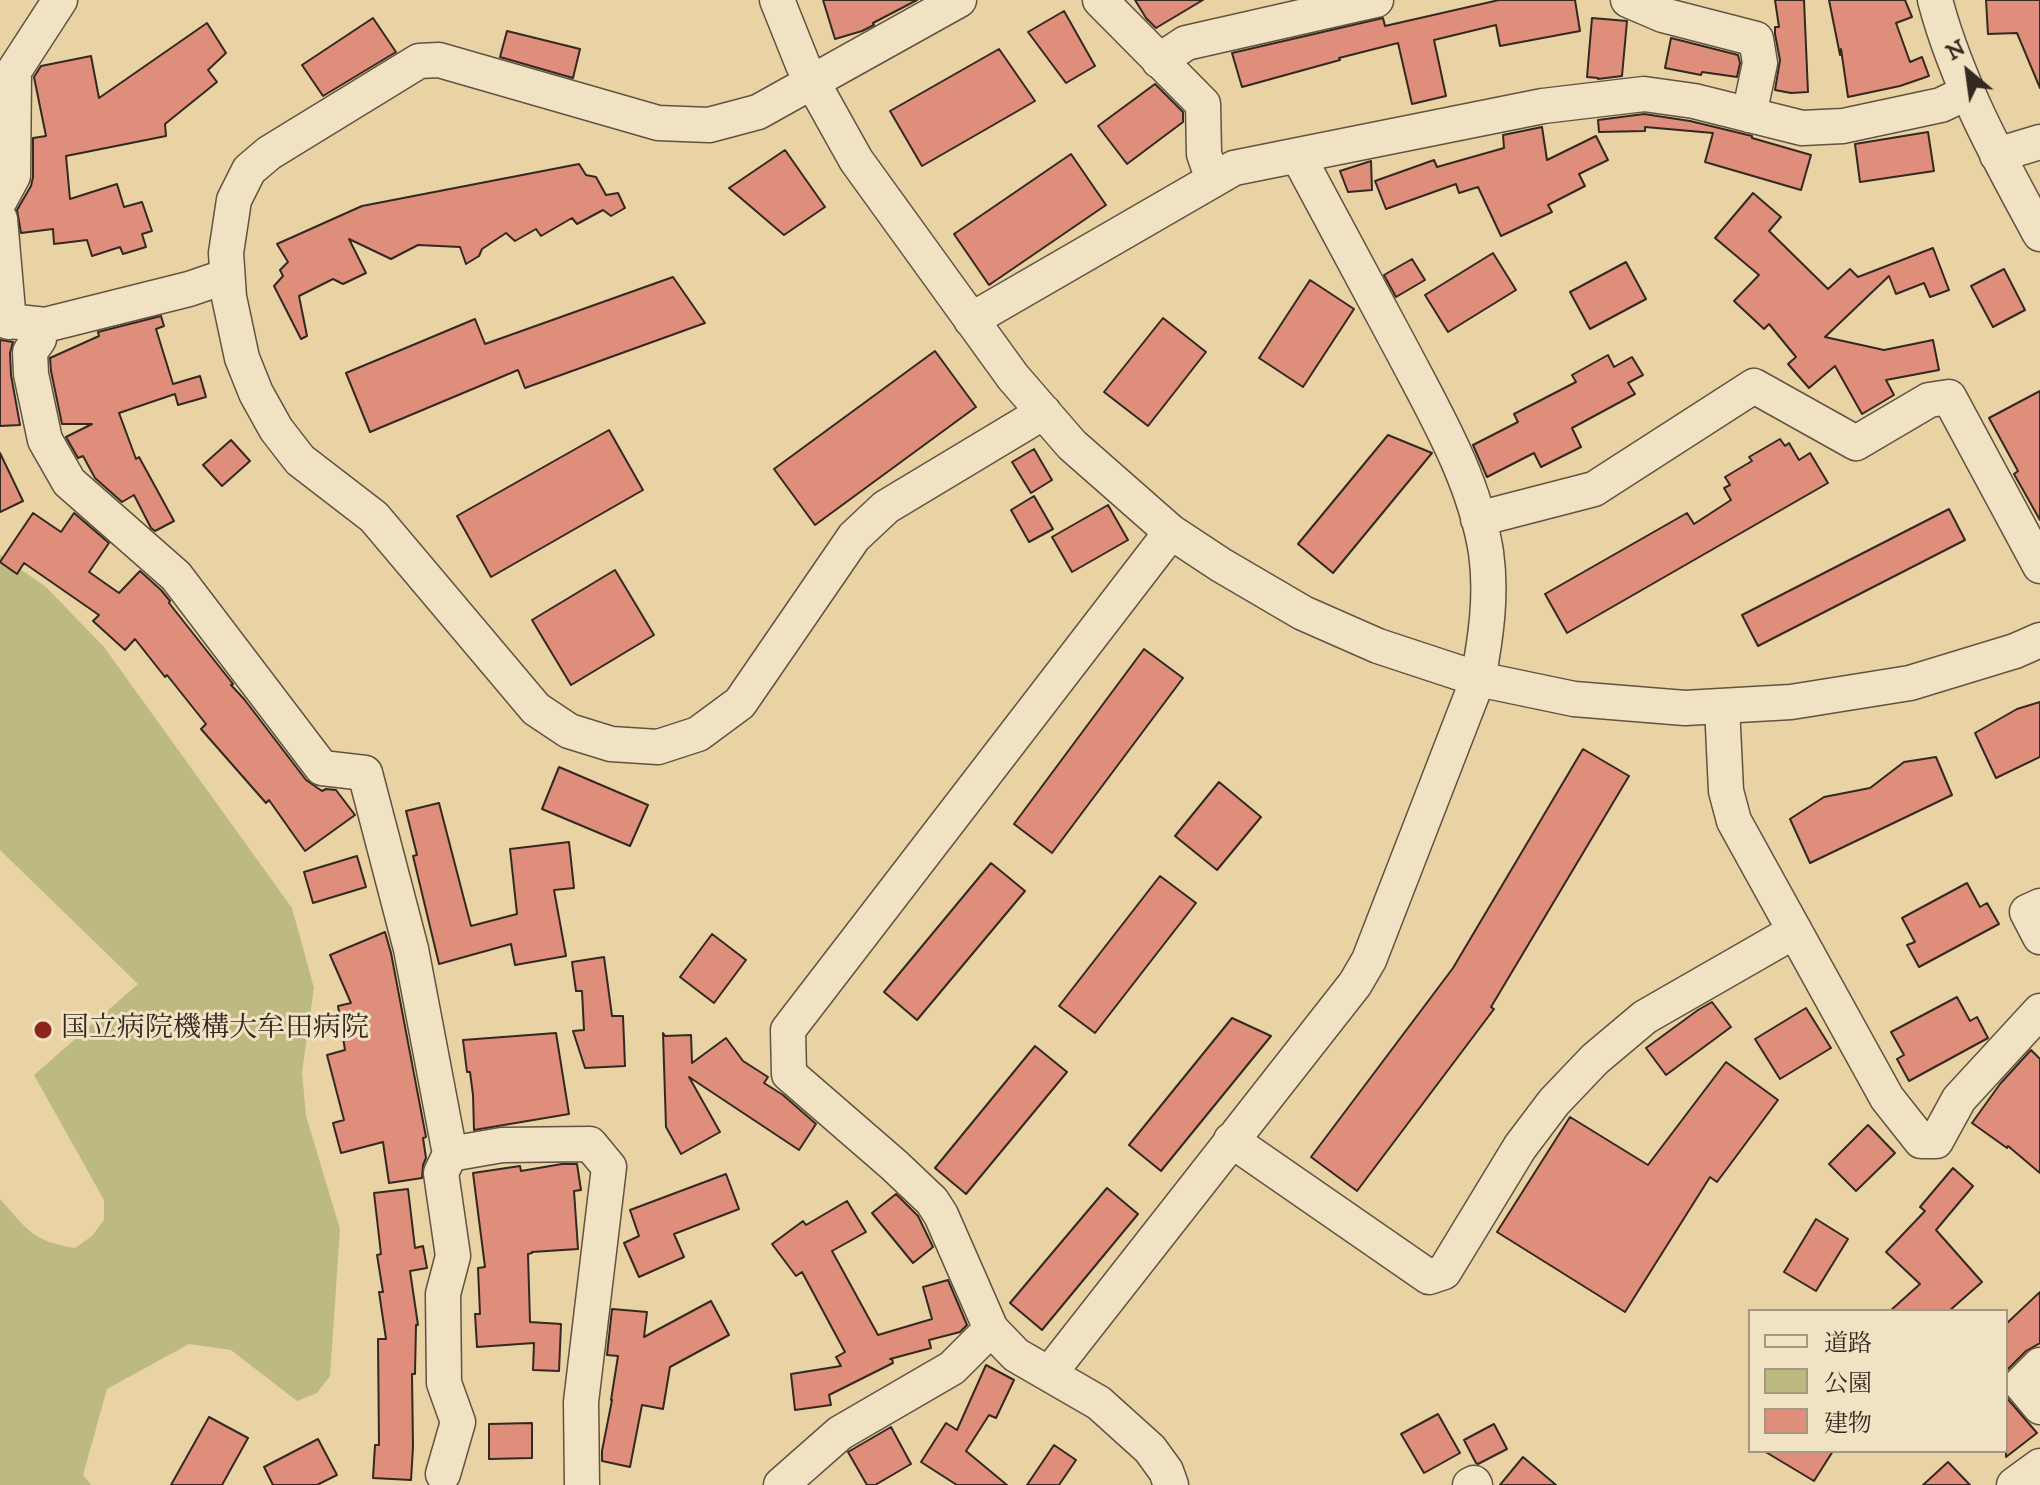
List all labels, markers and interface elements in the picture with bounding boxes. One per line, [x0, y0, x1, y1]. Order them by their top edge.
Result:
north arrow [1928, 32, 2008, 112]
text: N [1942, 34, 1971, 67]
place label: 国立病院機構大牟田病院 [61, 1013, 369, 1047]
marker: 国立病院機構大牟田病院 [32, 1019, 54, 1041]
legend [1748, 1309, 2008, 1453]
text: 道路 [1824, 1329, 1872, 1359]
text: 公園 [1824, 1369, 1872, 1399]
text: 建物 [1824, 1409, 1872, 1439]

